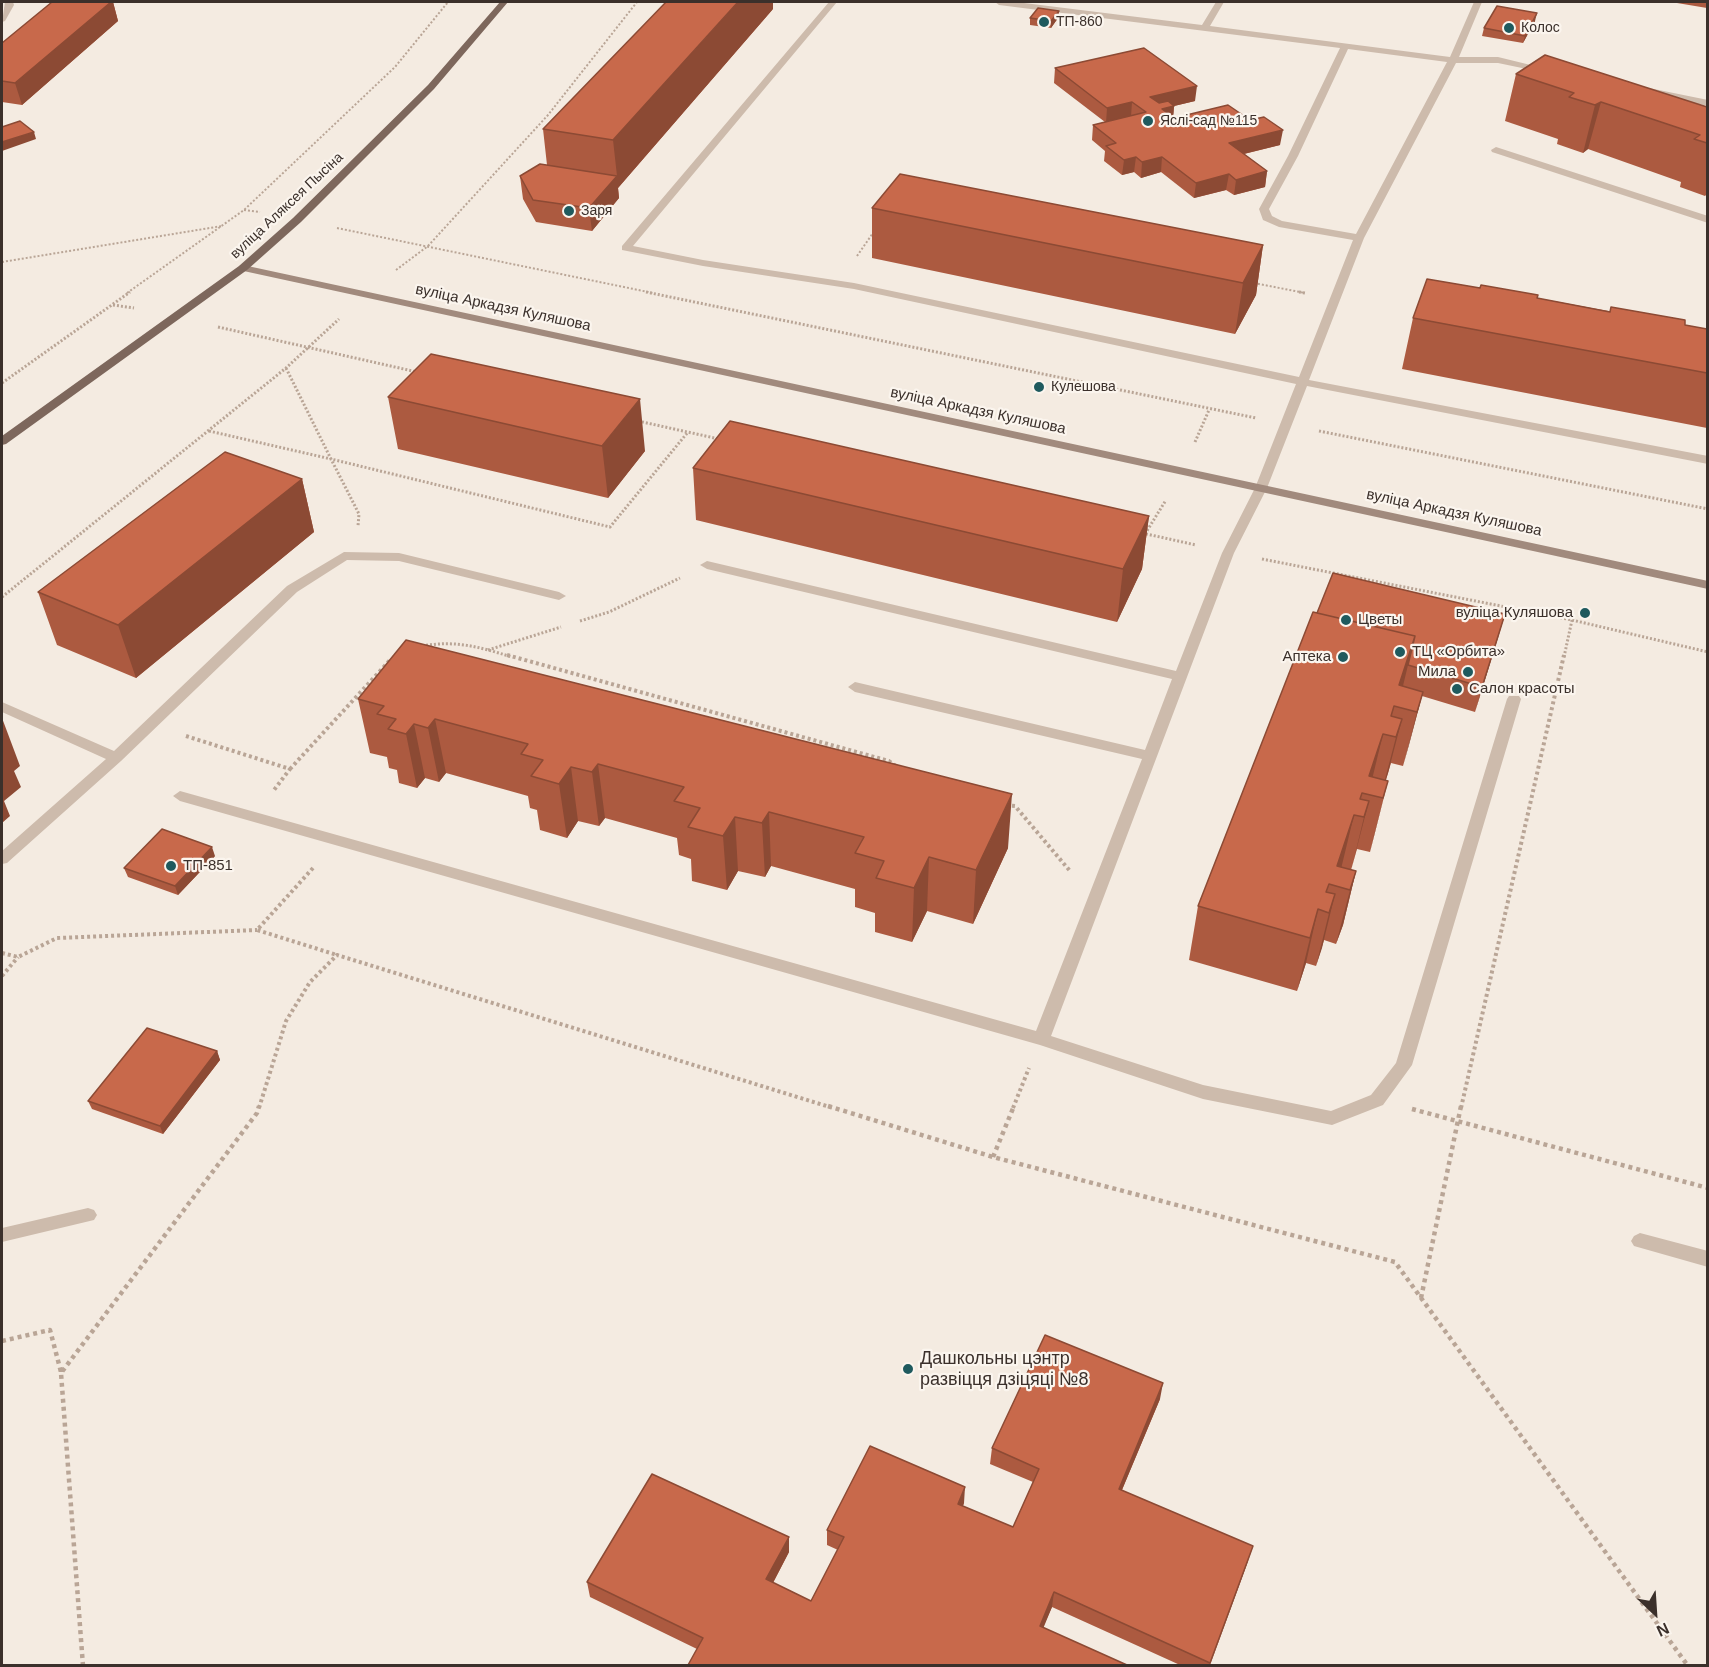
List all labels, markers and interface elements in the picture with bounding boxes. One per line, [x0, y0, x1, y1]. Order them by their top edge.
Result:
place label: ТП-860 [1056, 14, 1103, 30]
marker: ТП-860 [1037, 15, 1051, 29]
place label: Колос [1521, 20, 1560, 36]
marker: Колос [1502, 21, 1516, 35]
place label: Яслі-сад №115 [1160, 113, 1257, 129]
marker: Яслі-сад №115 [1141, 114, 1155, 128]
street label: вуліца Аляксея Пысіна [227, 149, 347, 263]
place label: Заря [581, 203, 612, 219]
marker: Заря [562, 204, 576, 218]
street label: вуліца Аркадзя Куляшова [414, 281, 592, 335]
place label: Кулешова [1051, 379, 1116, 395]
marker: Кулешова [1032, 380, 1046, 394]
street label: вуліца Аркадзя Куляшова [889, 384, 1067, 438]
street label: вуліца Аркадзя Куляшова [1365, 486, 1543, 540]
place label: вуліца Куляшова [1456, 604, 1573, 622]
marker: вуліца Куляшова [1578, 606, 1592, 620]
place label: Цветы [1358, 611, 1402, 629]
marker: Цветы [1339, 613, 1353, 627]
place label: ТЦ «Орбита» [1412, 643, 1505, 661]
marker: ТЦ «Орбита» [1393, 645, 1407, 659]
place label: Аптека [1283, 648, 1331, 666]
marker: Аптека [1336, 650, 1350, 664]
place label: Мила [1418, 663, 1456, 681]
marker: Мила [1461, 665, 1475, 679]
place label: Салон красоты [1469, 680, 1575, 698]
marker: Салон красоты [1450, 682, 1464, 696]
place label: ТП-851 [183, 857, 233, 875]
marker: ТП-851 [164, 859, 178, 873]
place label: Дашкольны цэнтр развіцця дзіцяці №8 [920, 1348, 1088, 1390]
marker: Дашкольны цэнтр развіцця дзіцяці №8 [901, 1362, 915, 1376]
north arrow [1625, 1583, 1685, 1643]
text: N [1654, 1620, 1672, 1640]

